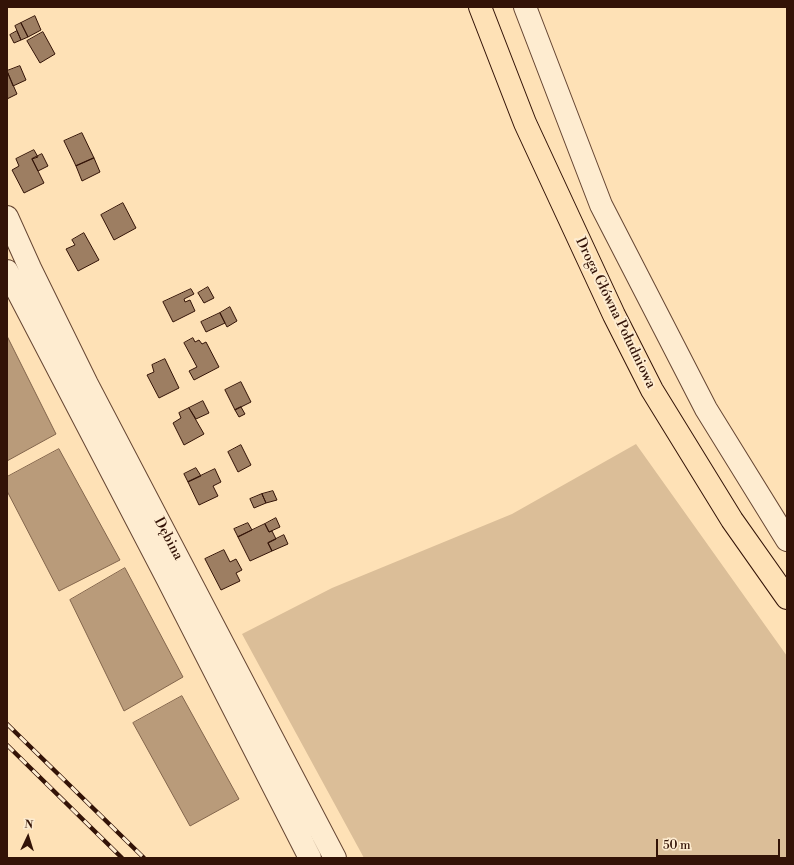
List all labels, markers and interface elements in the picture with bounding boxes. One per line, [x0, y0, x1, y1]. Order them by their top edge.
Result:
street label: Droga Główna Południowa [571, 235, 659, 391]
street label: Dębina [150, 515, 186, 563]
north arrow [8, 817, 48, 857]
text: N [24, 818, 34, 832]
scale bar [658, 831, 782, 857]
text: 50 m [663, 838, 691, 853]

